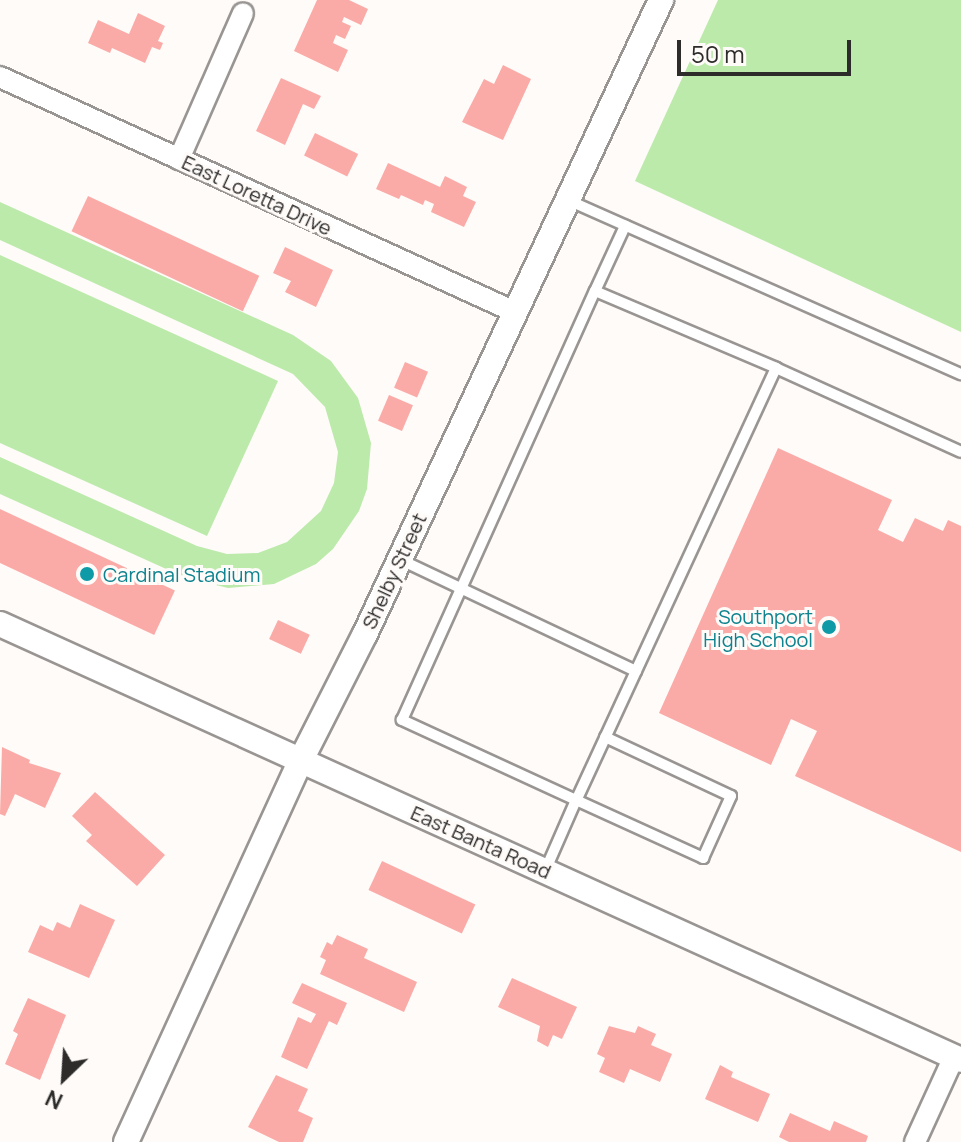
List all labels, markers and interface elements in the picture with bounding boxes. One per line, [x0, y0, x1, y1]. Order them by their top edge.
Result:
scale bar [681, 24, 855, 74]
text: 50 m [691, 37, 745, 70]
street label: East Loretta Drive [178, 150, 336, 240]
street label: Shelby Street [357, 509, 431, 633]
place label: Cardinal Stadium [103, 562, 260, 586]
marker: Cardinal Stadium [78, 565, 96, 583]
place label: Southport High School [703, 604, 813, 651]
marker: Southport High School [820, 618, 838, 636]
street label: East Banta Road [407, 800, 555, 884]
north arrow [24, 1038, 104, 1118]
text: N [40, 1083, 67, 1117]

